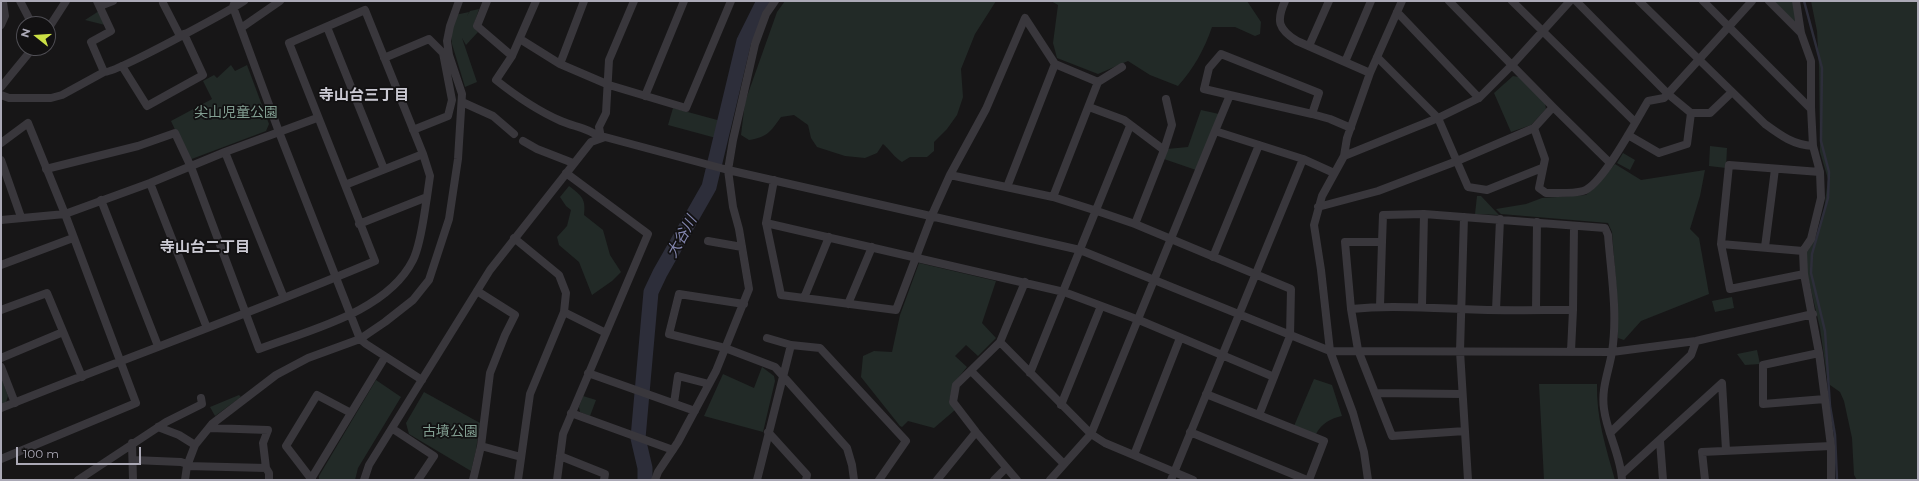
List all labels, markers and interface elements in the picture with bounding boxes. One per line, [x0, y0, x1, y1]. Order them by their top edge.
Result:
north arrow [16, 16, 56, 56]
text: N [17, 26, 33, 39]
district label: 寺山台三丁目 [319, 87, 409, 105]
park label: 尖山児童公園 [194, 105, 278, 121]
water label: 大谷川 [663, 213, 701, 261]
district label: 寺山台二丁目 [160, 239, 250, 257]
park label: 古墳公園 [422, 424, 478, 440]
scale bar [18, 439, 143, 465]
text: 100 m [23, 446, 59, 461]

